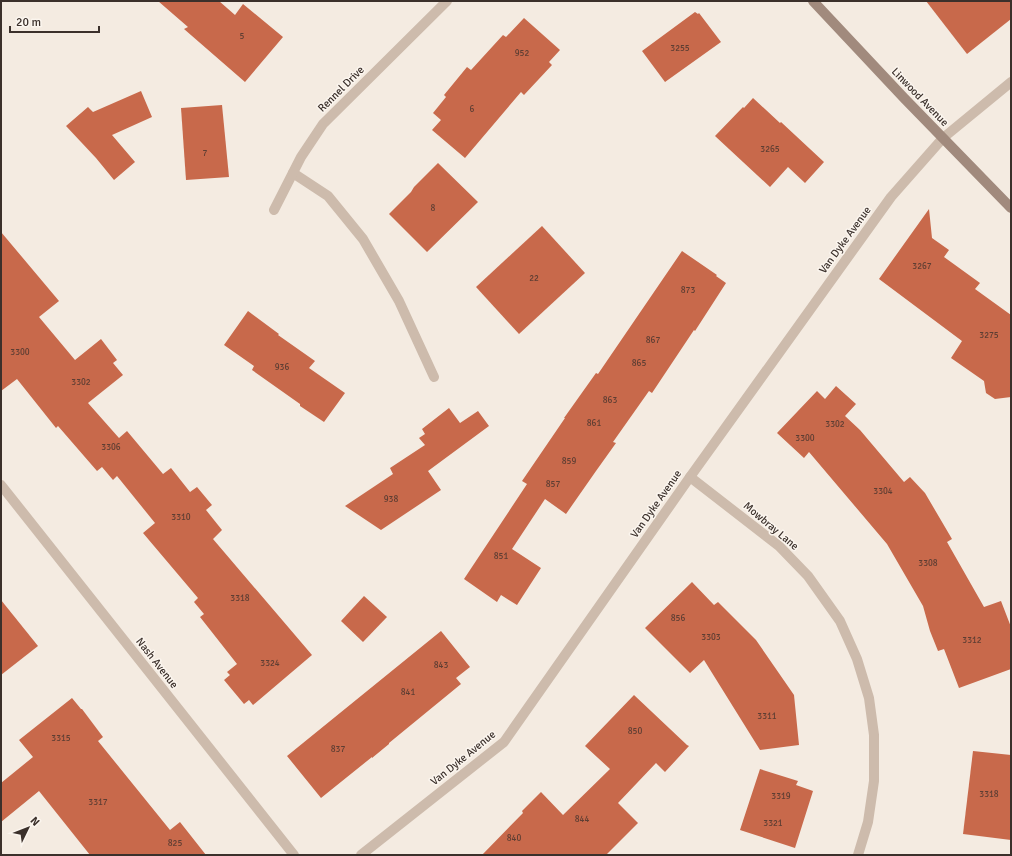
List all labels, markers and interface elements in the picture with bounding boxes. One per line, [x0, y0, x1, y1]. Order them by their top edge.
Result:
scale bar [10, 8, 99, 34]
text: 20 m [16, 15, 41, 30]
house number: 5 [240, 31, 245, 42]
house number: 3255 [670, 43, 690, 54]
house number: 952 [515, 48, 529, 59]
street label: Rennel Drive [315, 63, 367, 115]
street label: Linwood Avenue [889, 65, 951, 129]
house number: 6 [470, 104, 475, 115]
house number: 3265 [760, 144, 780, 155]
house number: 7 [203, 148, 208, 159]
house number: 8 [431, 203, 436, 214]
street label: Van Dyke Avenue [816, 204, 874, 276]
house number: 3267 [912, 261, 932, 272]
house number: 22 [529, 273, 539, 284]
house number: 873 [681, 285, 695, 296]
house number: 3275 [979, 330, 999, 341]
house number: 867 [646, 335, 660, 346]
house number: 3300 [10, 347, 30, 358]
house number: 865 [632, 358, 646, 369]
house number: 936 [275, 362, 289, 373]
house number: 3302 [71, 377, 91, 388]
house number: 863 [603, 395, 617, 406]
house number: 861 [587, 418, 601, 429]
house number: 3302 [825, 419, 845, 430]
house number: 3300 [795, 433, 815, 444]
house number: 3306 [101, 442, 121, 453]
house number: 859 [562, 456, 576, 467]
street label: Van Dyke Avenue [628, 468, 684, 540]
house number: 857 [546, 479, 560, 490]
house number: 3304 [873, 486, 893, 497]
house number: 938 [384, 494, 398, 505]
street label: Mowbray Lane [741, 499, 801, 553]
house number: 3310 [171, 512, 191, 523]
house number: 851 [494, 551, 508, 562]
house number: 3308 [918, 558, 938, 569]
house number: 3318 [230, 593, 250, 604]
house number: 856 [671, 613, 685, 624]
house number: 3303 [701, 632, 721, 643]
street label: Nash Avenue [133, 635, 181, 691]
house number: 3312 [962, 635, 982, 646]
house number: 3324 [260, 658, 280, 669]
house number: 843 [434, 660, 448, 671]
house number: 841 [401, 687, 415, 698]
house number: 3311 [757, 711, 777, 722]
house number: 850 [628, 726, 642, 737]
street label: Van Dyke Avenue [428, 728, 498, 788]
house number: 3315 [51, 733, 71, 744]
house number: 837 [331, 744, 345, 755]
house number: 3318 [979, 789, 999, 800]
house number: 3319 [771, 791, 791, 802]
house number: 3317 [88, 797, 108, 808]
north arrow [8, 808, 48, 848]
text: N [28, 814, 42, 829]
house number: 844 [575, 814, 589, 825]
house number: 3321 [763, 818, 783, 829]
house number: 840 [507, 833, 521, 844]
house number: 825 [168, 838, 182, 849]

